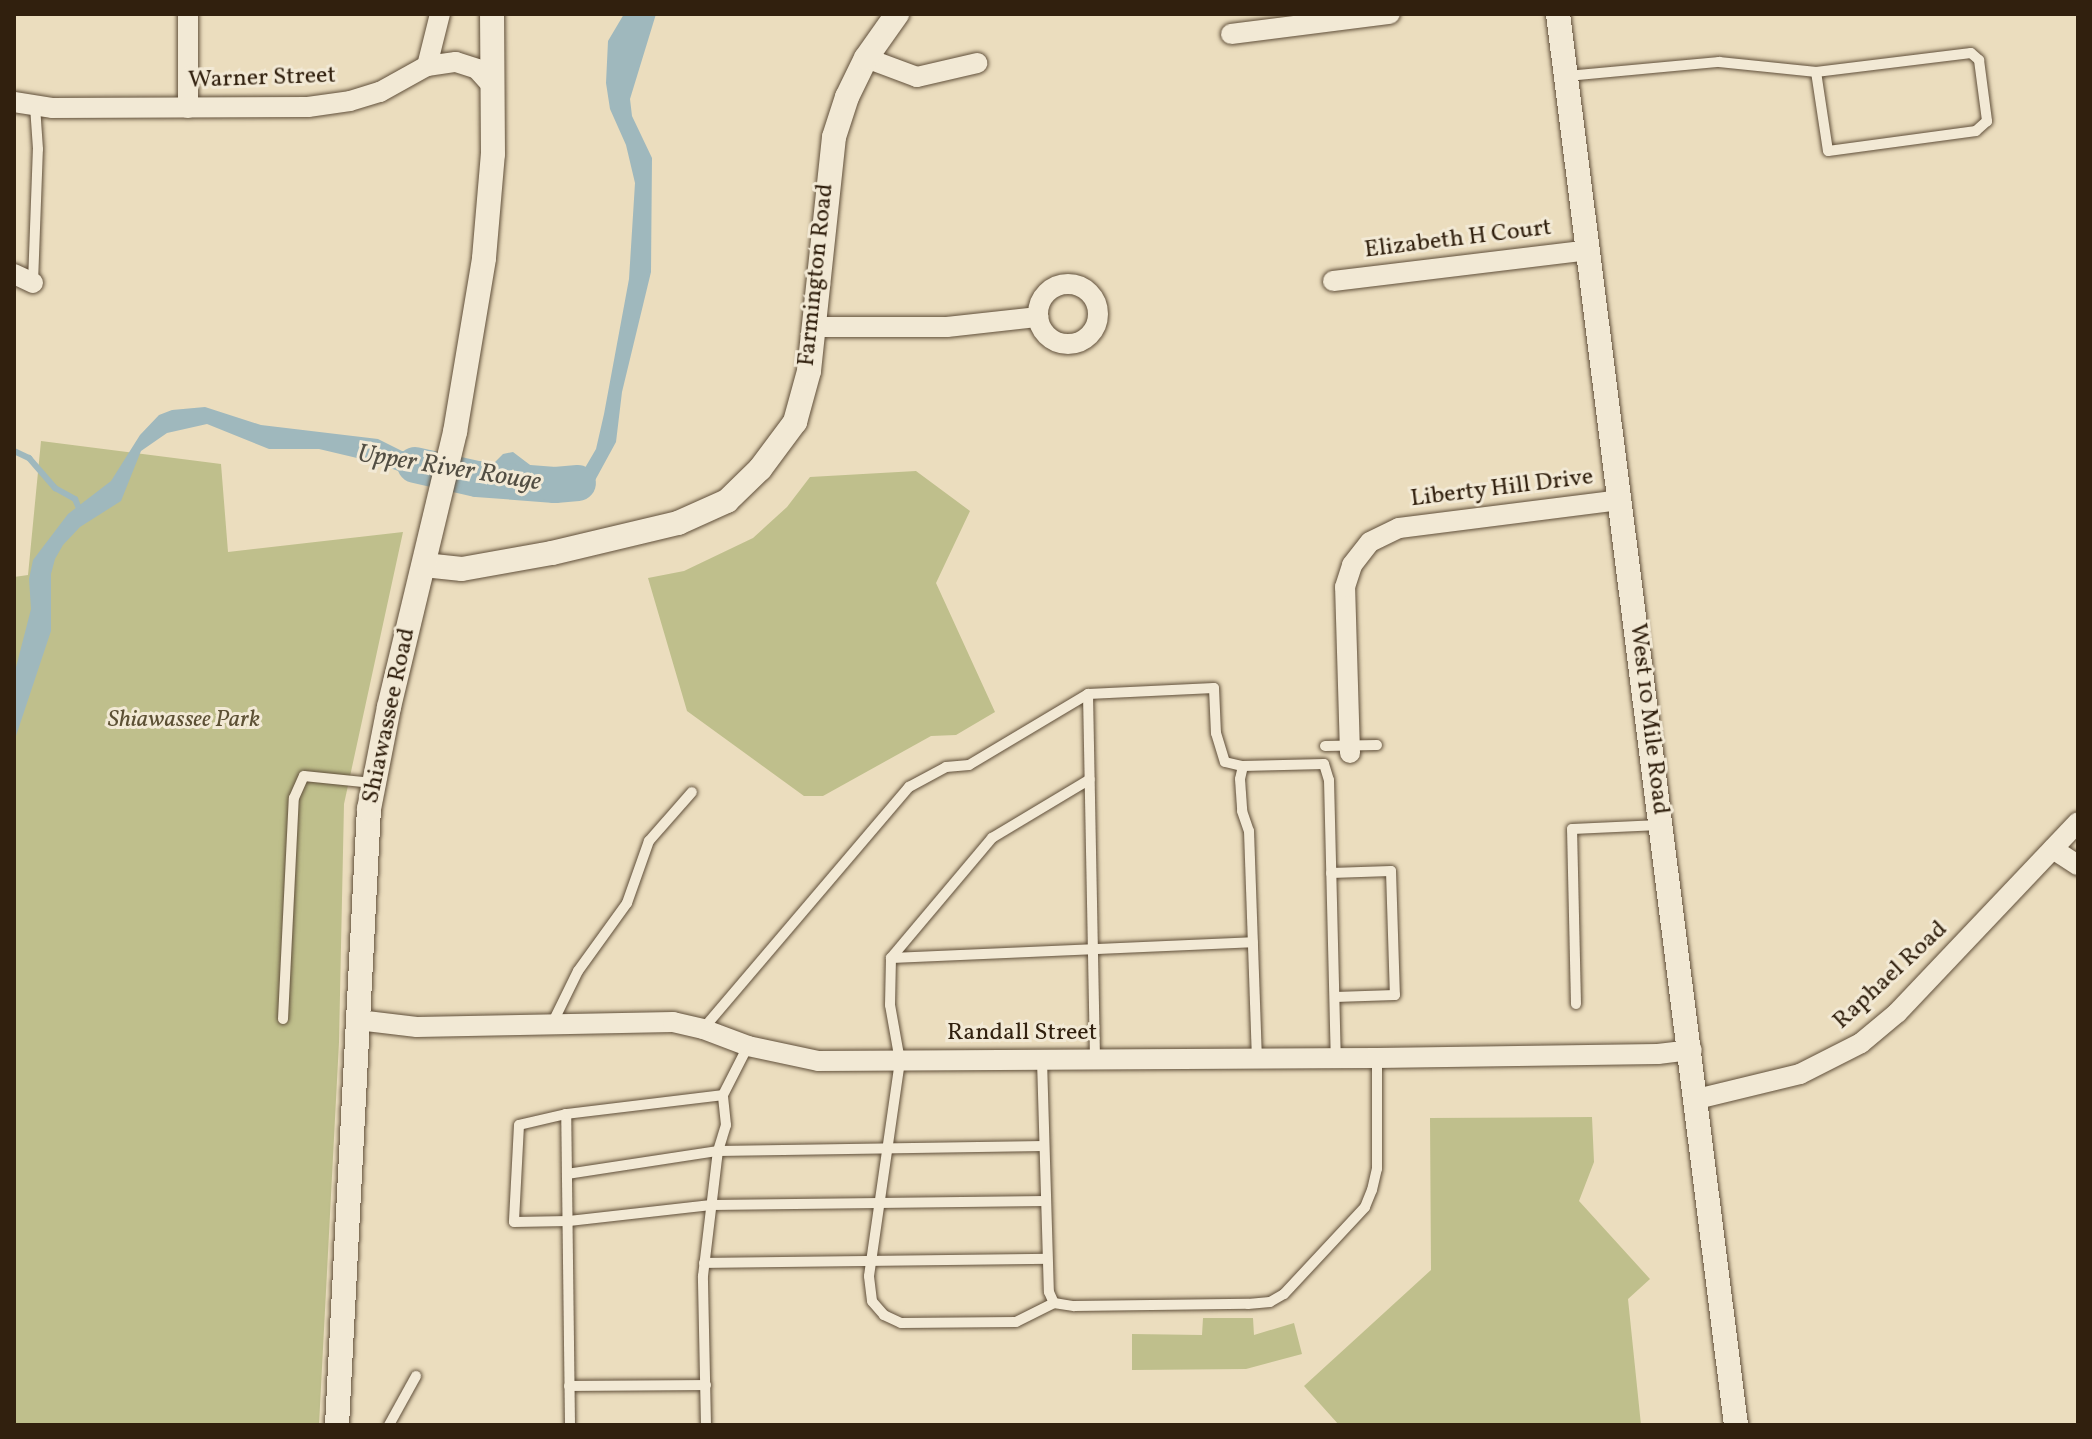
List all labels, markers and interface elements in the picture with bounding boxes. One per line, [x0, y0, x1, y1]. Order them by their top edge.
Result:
street label: Warner Street [188, 62, 336, 96]
street label: Farmington Road [793, 182, 841, 368]
street label: Elizabeth H Court [1363, 214, 1553, 266]
water label: Upper River Rouge [355, 439, 543, 499]
street label: Liberty Hill Drive [1409, 463, 1595, 515]
street label: West 10 Mile Road [1622, 622, 1674, 816]
street label: Shiawassee Road [357, 626, 423, 806]
park label: Shiawassee Park [108, 707, 260, 735]
street label: Raphael Road [1828, 916, 1954, 1036]
street label: Randall Street [947, 1020, 1097, 1048]

